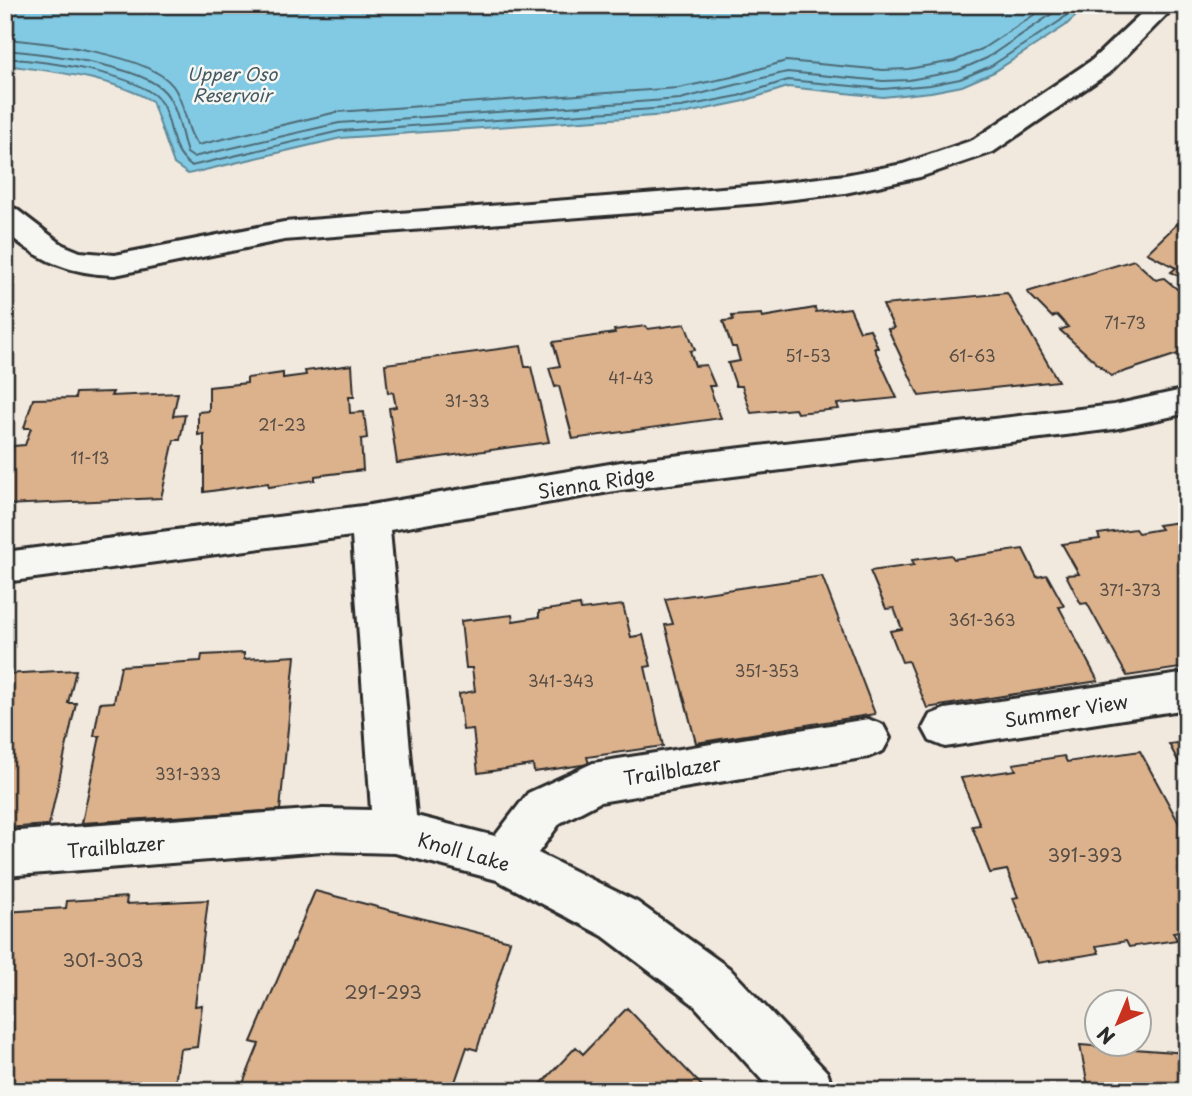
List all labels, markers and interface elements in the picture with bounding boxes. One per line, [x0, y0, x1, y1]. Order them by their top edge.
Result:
water label: Upper Oso Reservoir [187, 60, 278, 108]
house number: 71-73 [1104, 310, 1146, 334]
house number: 51-53 [785, 343, 831, 367]
house number: 61-63 [948, 343, 996, 367]
house number: 41-43 [608, 365, 654, 389]
house number: 31-33 [444, 388, 490, 412]
house number: 21-23 [258, 412, 306, 436]
house number: 11-13 [71, 445, 109, 469]
street label: Sienna Ridge [536, 459, 656, 505]
house number: 371-373 [1099, 577, 1161, 601]
house number: 361-363 [949, 607, 1016, 631]
house number: 351-353 [735, 658, 799, 682]
house number: 341-343 [528, 668, 594, 692]
street label: Summer View [1002, 686, 1130, 734]
street label: Trailblazer [621, 748, 723, 792]
house number: 331-333 [155, 761, 221, 785]
street label: Knoll Lake [415, 825, 513, 877]
street label: Trailblazer [66, 828, 166, 864]
house number: 391-393 [1048, 840, 1122, 868]
house number: 301-303 [62, 945, 144, 973]
house number: 291-293 [344, 977, 422, 1005]
north arrow [1084, 988, 1154, 1058]
text: N [1090, 1021, 1121, 1051]

